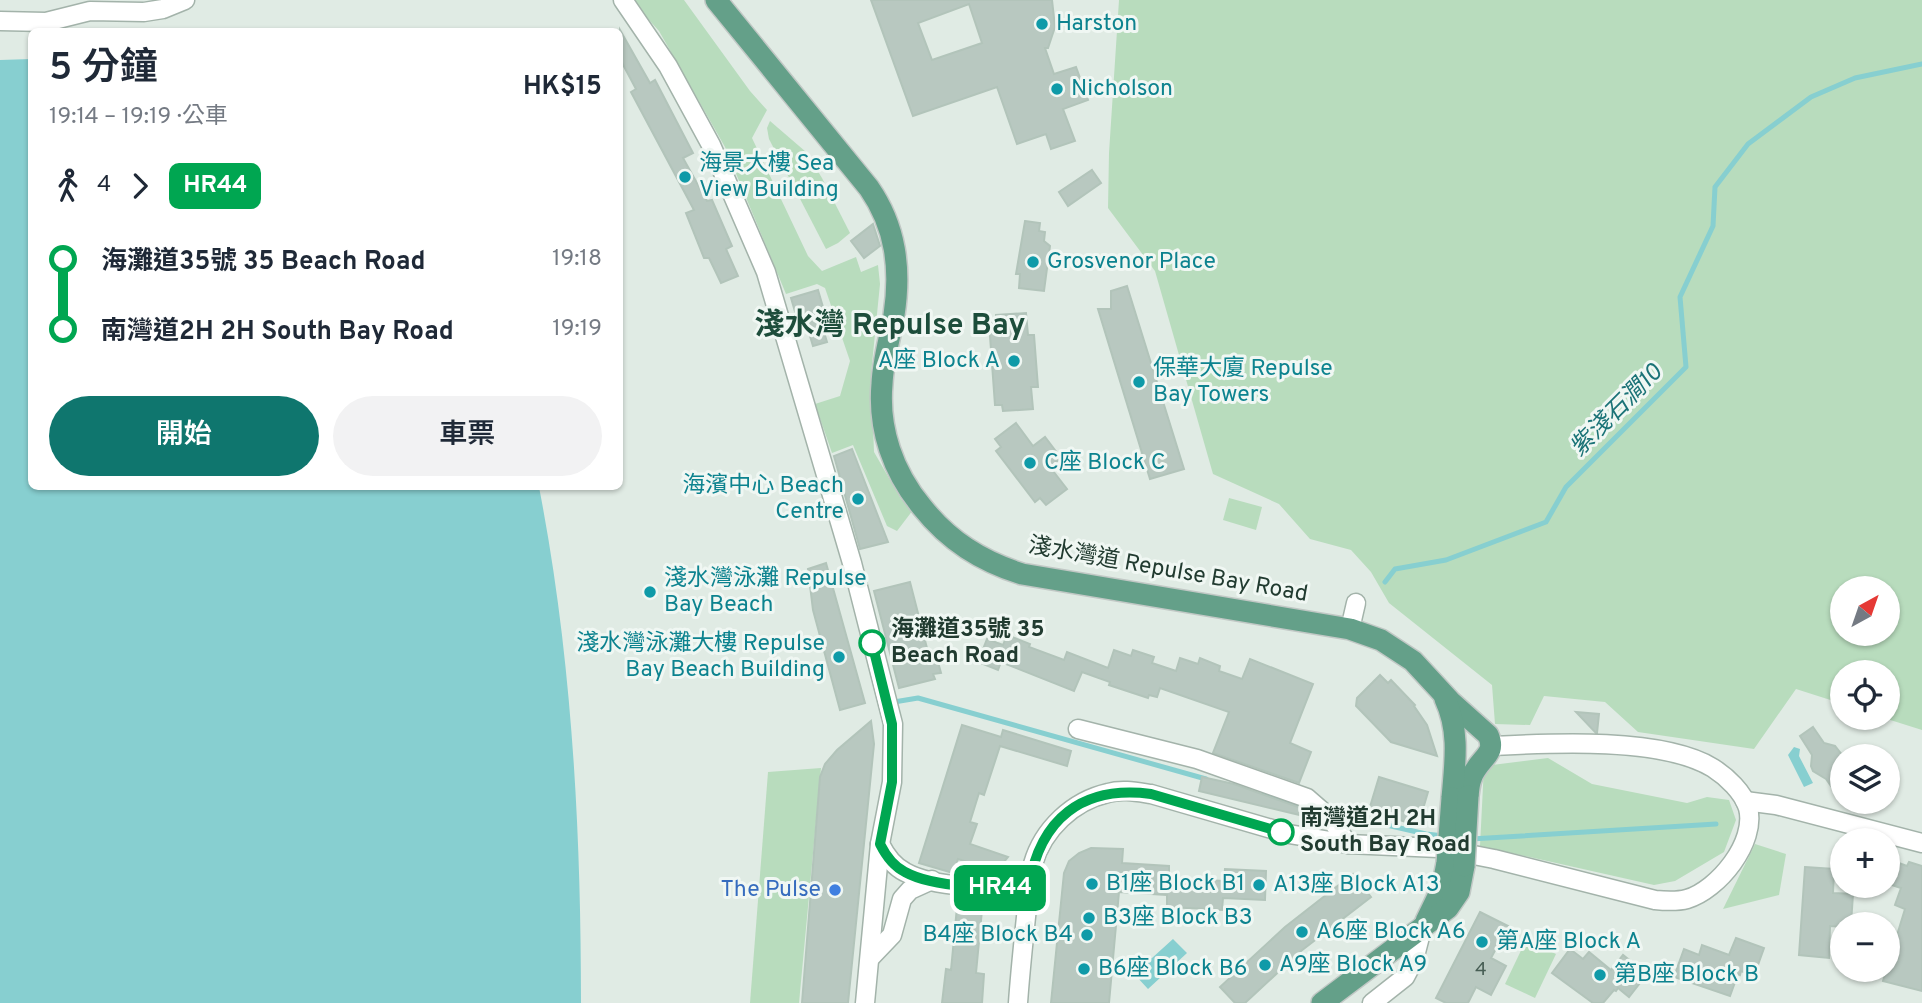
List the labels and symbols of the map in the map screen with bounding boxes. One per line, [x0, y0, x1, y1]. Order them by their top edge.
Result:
place label: Harston [1056, 10, 1137, 39]
marker: Harston [1034, 16, 1050, 32]
place label: Nicholson [1071, 75, 1173, 104]
marker: Nicholson [1049, 81, 1065, 97]
place label: 海景大樓 Sea View Building [699, 150, 839, 205]
marker: 海景大樓 Sea View Building [677, 169, 693, 185]
place label: Grosvenor Place [1047, 248, 1216, 277]
marker: Grosvenor Place [1025, 254, 1041, 270]
district label: 淺水灣 Repulse Bay [754, 308, 1026, 345]
place label: A座 Block A [878, 347, 1000, 376]
marker: A座 Block A [1006, 353, 1022, 369]
place label: 保華大廈 Repulse Bay Towers [1153, 355, 1333, 410]
water label: 紫淺石澗10 [1564, 358, 1670, 464]
marker: 保華大廈 Repulse Bay Towers [1131, 374, 1147, 390]
place label: C座 Block C [1044, 449, 1166, 478]
marker: C座 Block C [1022, 455, 1038, 471]
place label: 海濱中心 Beach Centre [682, 472, 844, 527]
marker: 海濱中心 Beach Centre [850, 491, 866, 507]
street label: 淺水灣道 Repulse Bay Road [1026, 532, 1310, 610]
place label: 淺水灣泳灘 Repulse Bay Beach [664, 565, 867, 620]
north arrow [1830, 576, 1900, 646]
marker: 淺水灣泳灘 Repulse Bay Beach [642, 584, 658, 600]
place label: 海灘道35號 35 Beach Road [891, 616, 1044, 671]
place label: 淺水灣泳灘大樓 Repulse Bay Beach Building [576, 630, 825, 685]
marker: 海灘道35號 35 Beach Road [859, 630, 885, 656]
marker: 淺水灣泳灘大樓 Repulse Bay Beach Building [831, 649, 847, 665]
place label: 南灣道2H 2H South Bay Road [1300, 805, 1470, 860]
marker: 南灣道2H 2H South Bay Road [1268, 819, 1294, 845]
line badge: HR44 [951, 865, 1049, 911]
place label: B1座 Block B1 [1106, 870, 1245, 899]
place label: A13座 Block A13 [1273, 871, 1440, 900]
place label: The Pulse [720, 876, 821, 905]
marker: B1座 Block B1 [1084, 876, 1100, 892]
marker: A13座 Block A13 [1251, 877, 1267, 893]
marker: The Pulse [827, 882, 843, 898]
place label: B3座 Block B3 [1103, 904, 1253, 933]
marker: B3座 Block B3 [1081, 910, 1097, 926]
place label: A6座 Block A6 [1316, 918, 1466, 947]
place label: B4座 Block B4 [922, 921, 1073, 950]
marker: A6座 Block A6 [1294, 924, 1310, 940]
marker: B4座 Block B4 [1079, 927, 1095, 943]
place label: 第A座 Block A [1496, 928, 1641, 957]
marker: 第A座 Block A [1474, 934, 1490, 950]
place label: A9座 Block A9 [1279, 951, 1427, 980]
place label: B6座 Block B6 [1098, 955, 1247, 984]
marker: A9座 Block A9 [1257, 957, 1273, 973]
house number: 4 [1475, 958, 1487, 982]
marker: B6座 Block B6 [1076, 961, 1092, 977]
place label: 第B座 Block B [1614, 961, 1759, 990]
marker: 第B座 Block B [1592, 967, 1608, 983]

